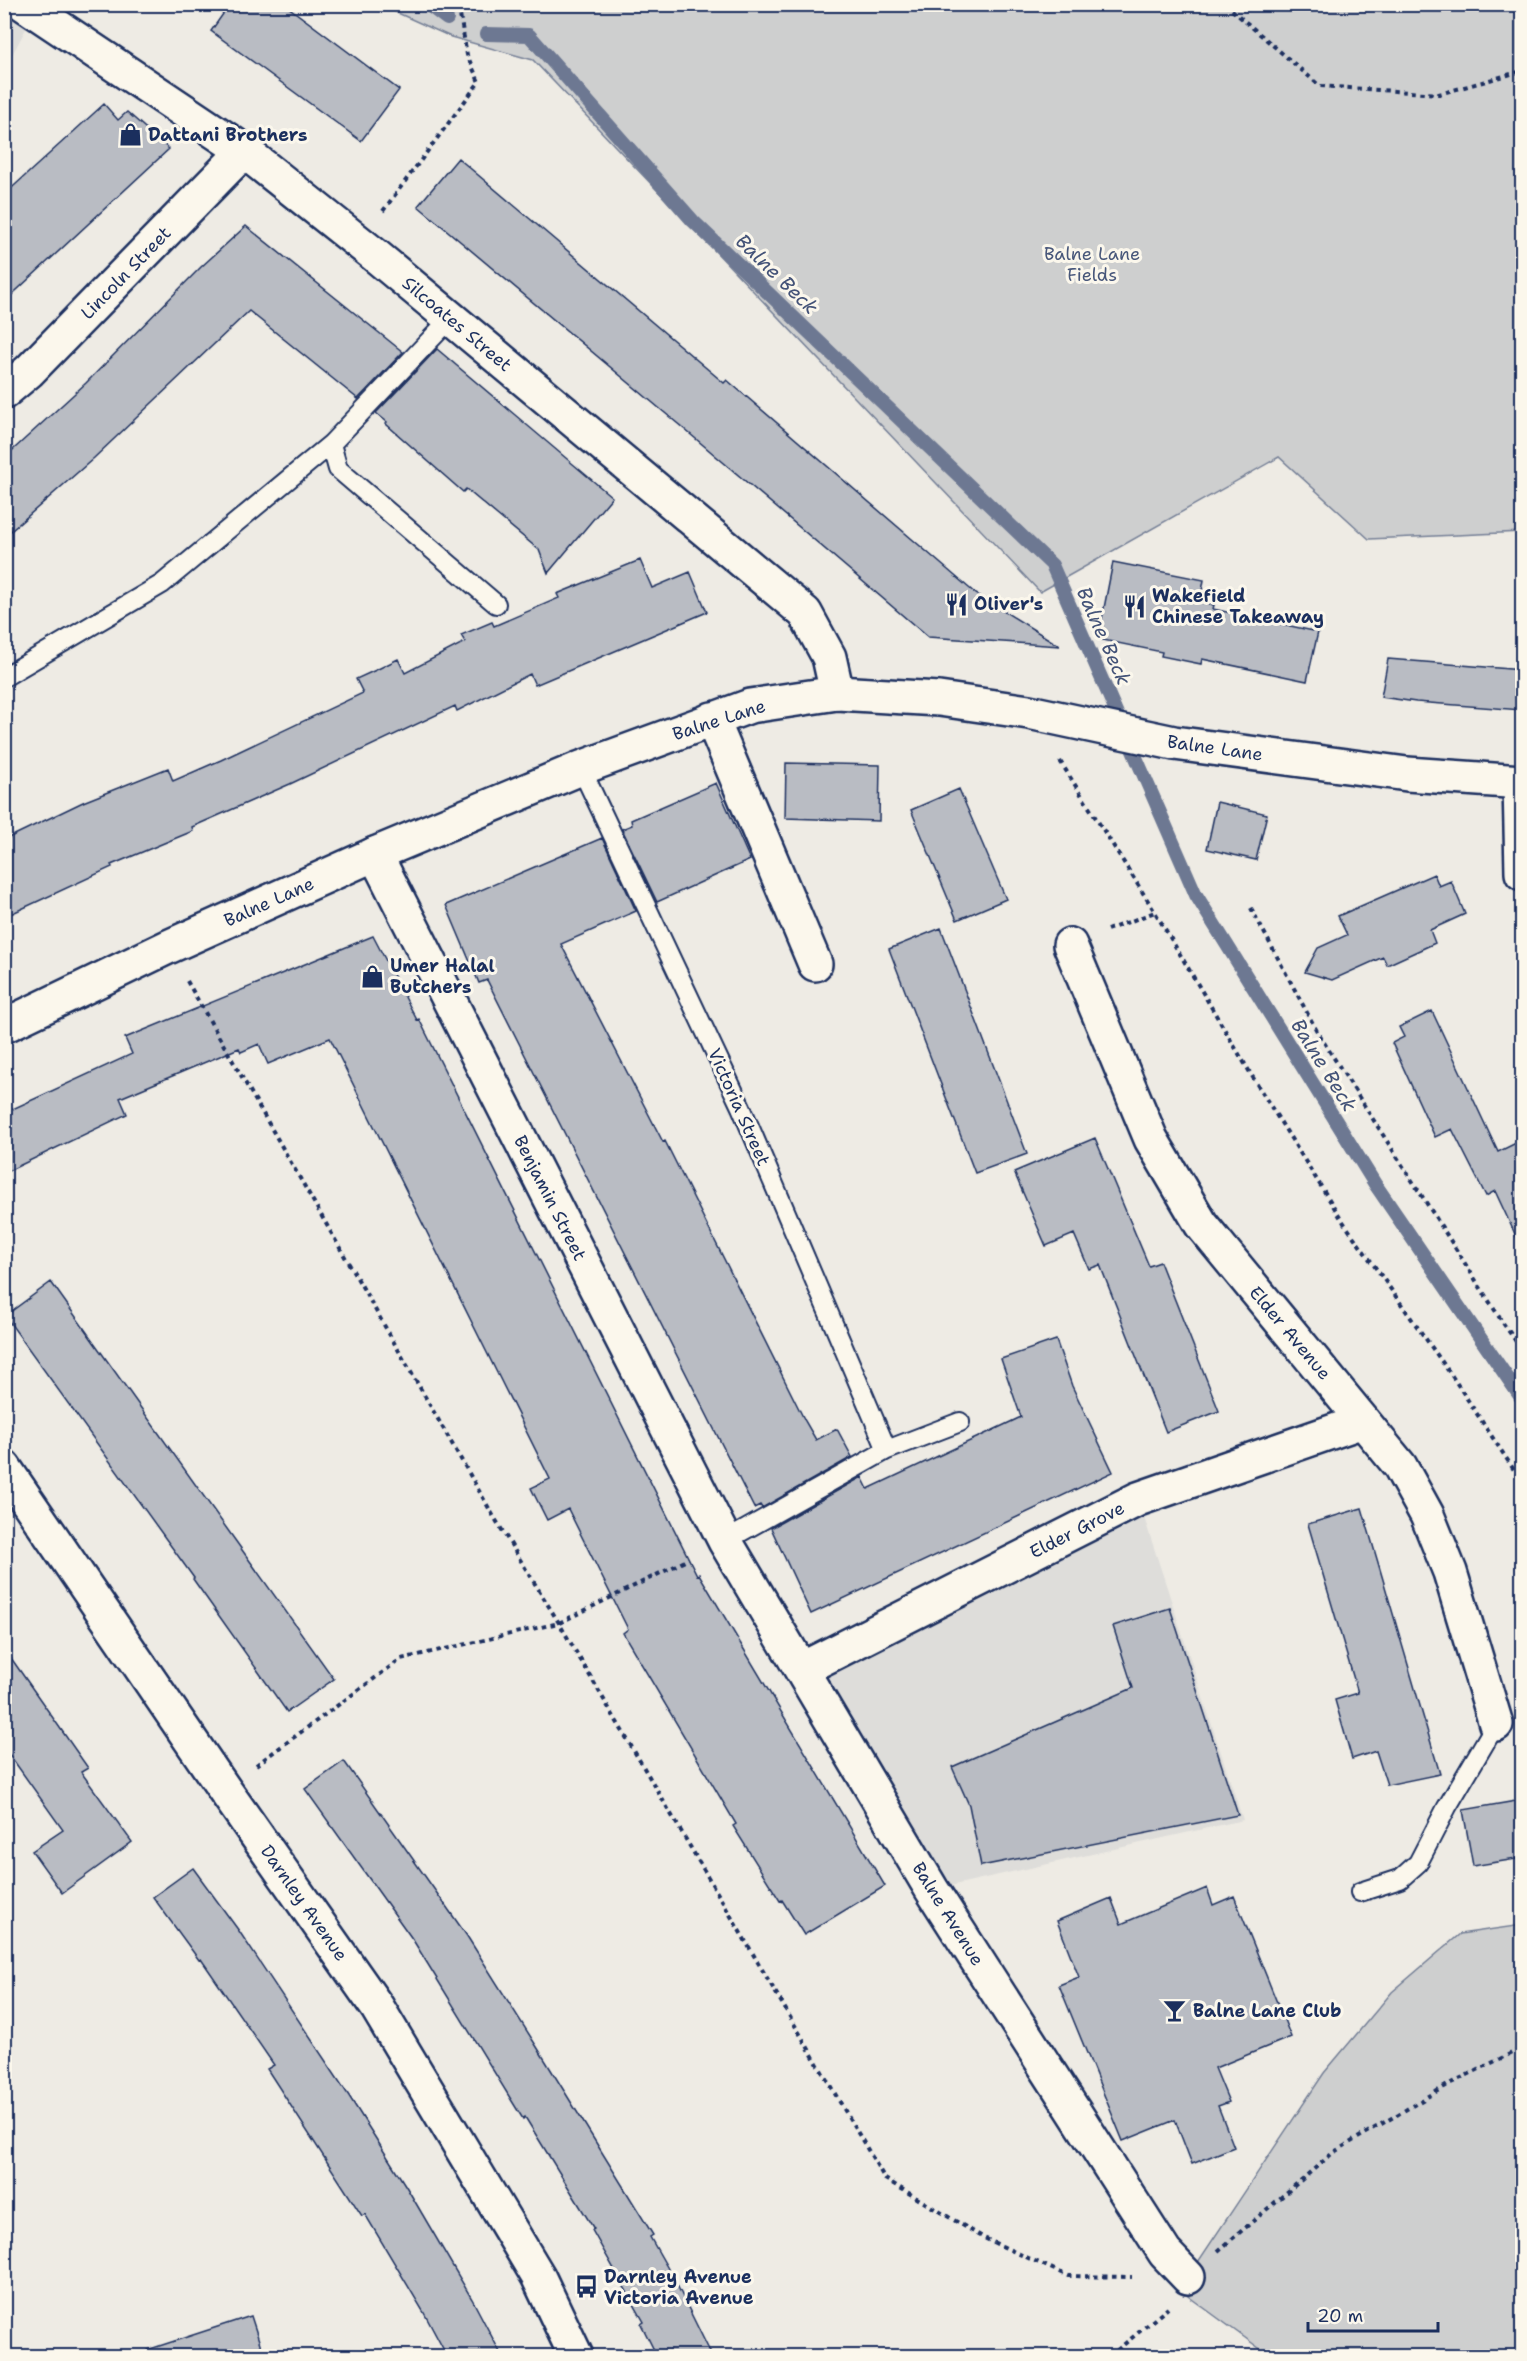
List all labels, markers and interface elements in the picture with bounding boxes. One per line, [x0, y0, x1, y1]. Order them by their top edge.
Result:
shop icon: Dattani Brothers [117, 122, 143, 148]
place label: Dattani Brothers [148, 123, 308, 147]
street label: Lincoln Street [76, 221, 176, 325]
water label: Balne Beck [730, 228, 824, 320]
park label: Balne Lane Fields [1044, 242, 1140, 287]
street label: Silcoates Street [397, 271, 517, 377]
water label: Balne Beck [1071, 583, 1137, 690]
place label: Wakefield Chinese Takeaway [1152, 584, 1324, 629]
restaurant icon: Oliver's [943, 591, 969, 617]
place label: Oliver's [974, 592, 1043, 616]
restaurant icon: Wakefield Chinese Takeaway [1121, 593, 1147, 619]
street label: Balne Lane [670, 694, 768, 746]
street label: Balne Lane [1166, 729, 1264, 767]
street label: Balne Lane [220, 871, 318, 933]
place label: Umer Halal Butchers [390, 954, 495, 999]
shop icon: Umer Halal Butchers [359, 963, 385, 989]
water label: Balne Beck [1285, 1014, 1363, 1117]
street label: Victoria Street [702, 1044, 776, 1170]
street label: Benjamin Street [508, 1131, 592, 1265]
street label: Elder Avenue [1244, 1281, 1336, 1385]
street label: Elder Grove [1026, 1496, 1128, 1564]
street label: Darnley Avenue [255, 1840, 353, 1966]
street label: Balne Avenue [907, 1858, 989, 1970]
bar icon: Balne Lane Club [1162, 1998, 1188, 2024]
place label: Balne Lane Club [1193, 1999, 1342, 2023]
place label: Darnley Avenue Victoria Avenue [604, 2265, 754, 2310]
bus stop icon: Darnley Avenue Victoria Avenue [573, 2274, 599, 2300]
scale bar [1308, 2295, 1438, 2333]
text: 20 m [1317, 2304, 1363, 2328]

